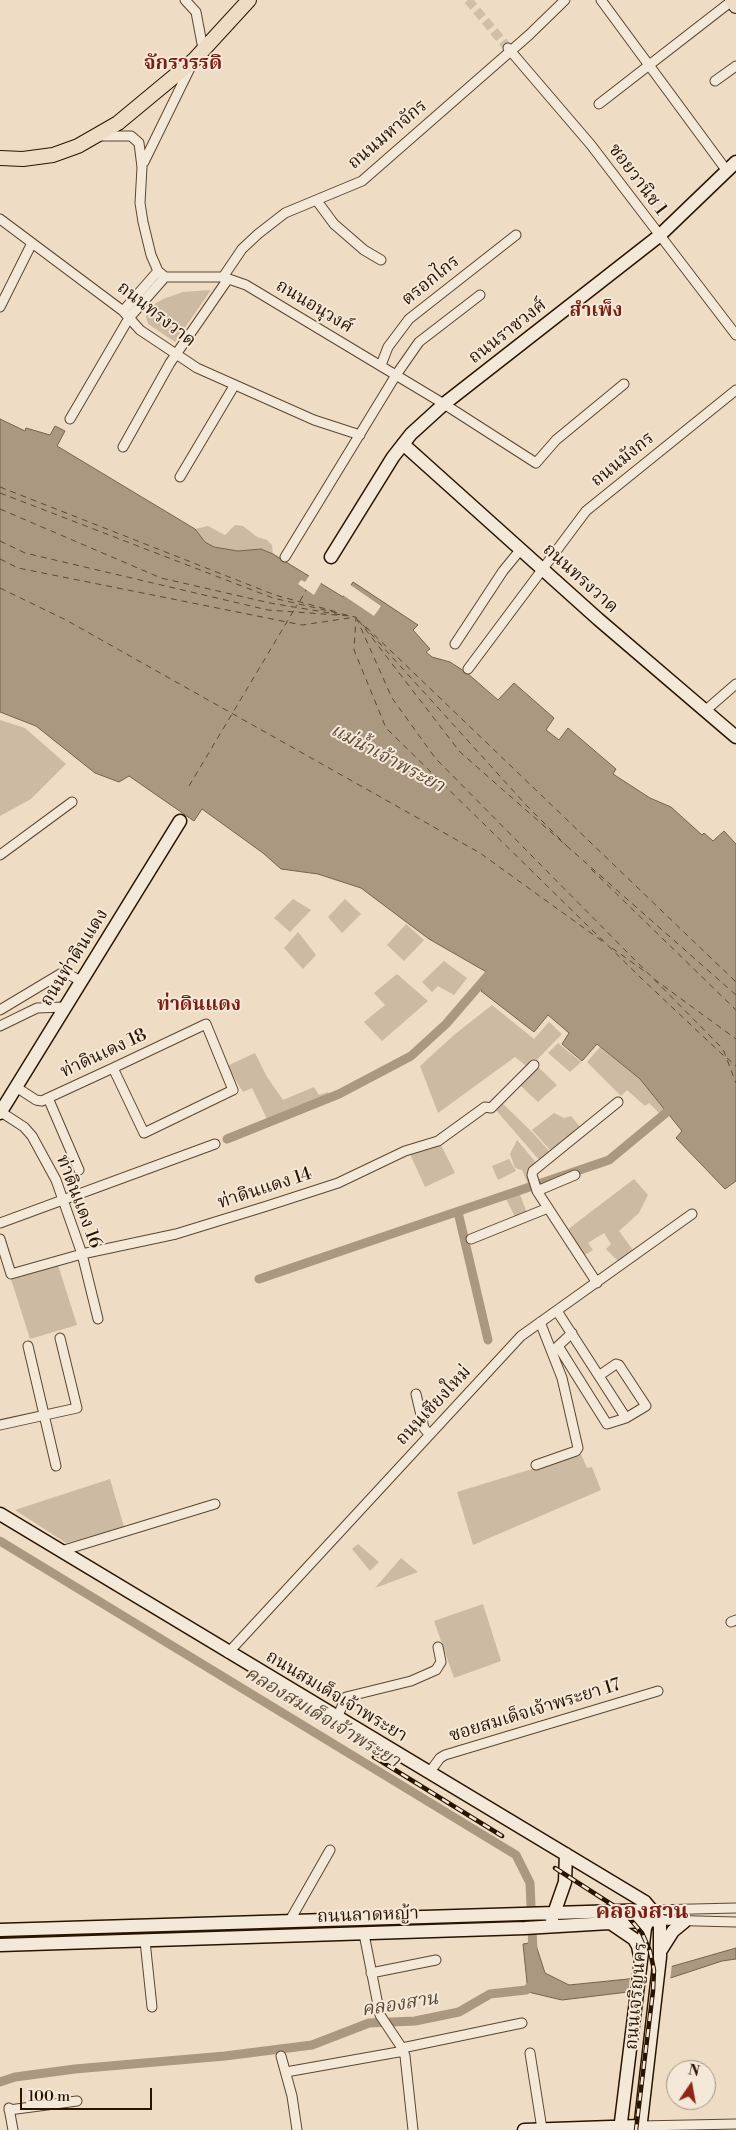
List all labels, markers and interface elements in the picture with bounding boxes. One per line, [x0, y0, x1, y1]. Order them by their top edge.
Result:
district label: จักรวรรดิ [144, 52, 222, 76]
street label: ถนนมหาจักร [344, 96, 432, 174]
street label: ซอยวานิช 1 [603, 140, 671, 220]
street label: ตรอกไกร [398, 251, 464, 311]
street label: ถนนอนุวงศ์ [271, 275, 357, 339]
street label: ถนนทรงวาด [112, 278, 200, 352]
street label: ถนนราชวงศ์ [465, 295, 551, 369]
district label: สำเพ็ง [570, 300, 622, 322]
street label: ถนนมังกร [587, 428, 659, 492]
street label: ถนนทรงวาด [538, 539, 622, 619]
water label: แม่น้ำเจ้าพระยา [326, 719, 448, 799]
street label: ถนนท่าดินแดง [36, 905, 114, 1011]
district label: ท่าดินแดง [157, 994, 241, 1016]
street label: ท่าดินเดง 18 [57, 1025, 151, 1083]
street label: ท่าดินแดง 16 [50, 1152, 106, 1252]
street label: ท่าดินแดง 14 [215, 1164, 315, 1214]
street label: ถนนเชียงใหม่ [392, 1362, 476, 1450]
street label: ถนนสมเด็จเจ้าพระยา [261, 1646, 411, 1748]
water label: คลองสมเด็จเจ้าพระยา [240, 1663, 404, 1773]
street label: ซอยสมเด็จเจ้าพระยา 17 [447, 1675, 623, 1747]
district label: คลองสาน [595, 1900, 689, 1926]
street label: ถนนลาดหญ้า [317, 1903, 419, 1929]
street label: ถนนเจริญนคร [622, 1941, 652, 2051]
water label: คลองสาน [360, 1988, 440, 2022]
north arrow [666, 2060, 716, 2110]
text: N [687, 2061, 701, 2081]
scale bar [22, 2078, 155, 2110]
text: 100 m [28, 2087, 70, 2106]

